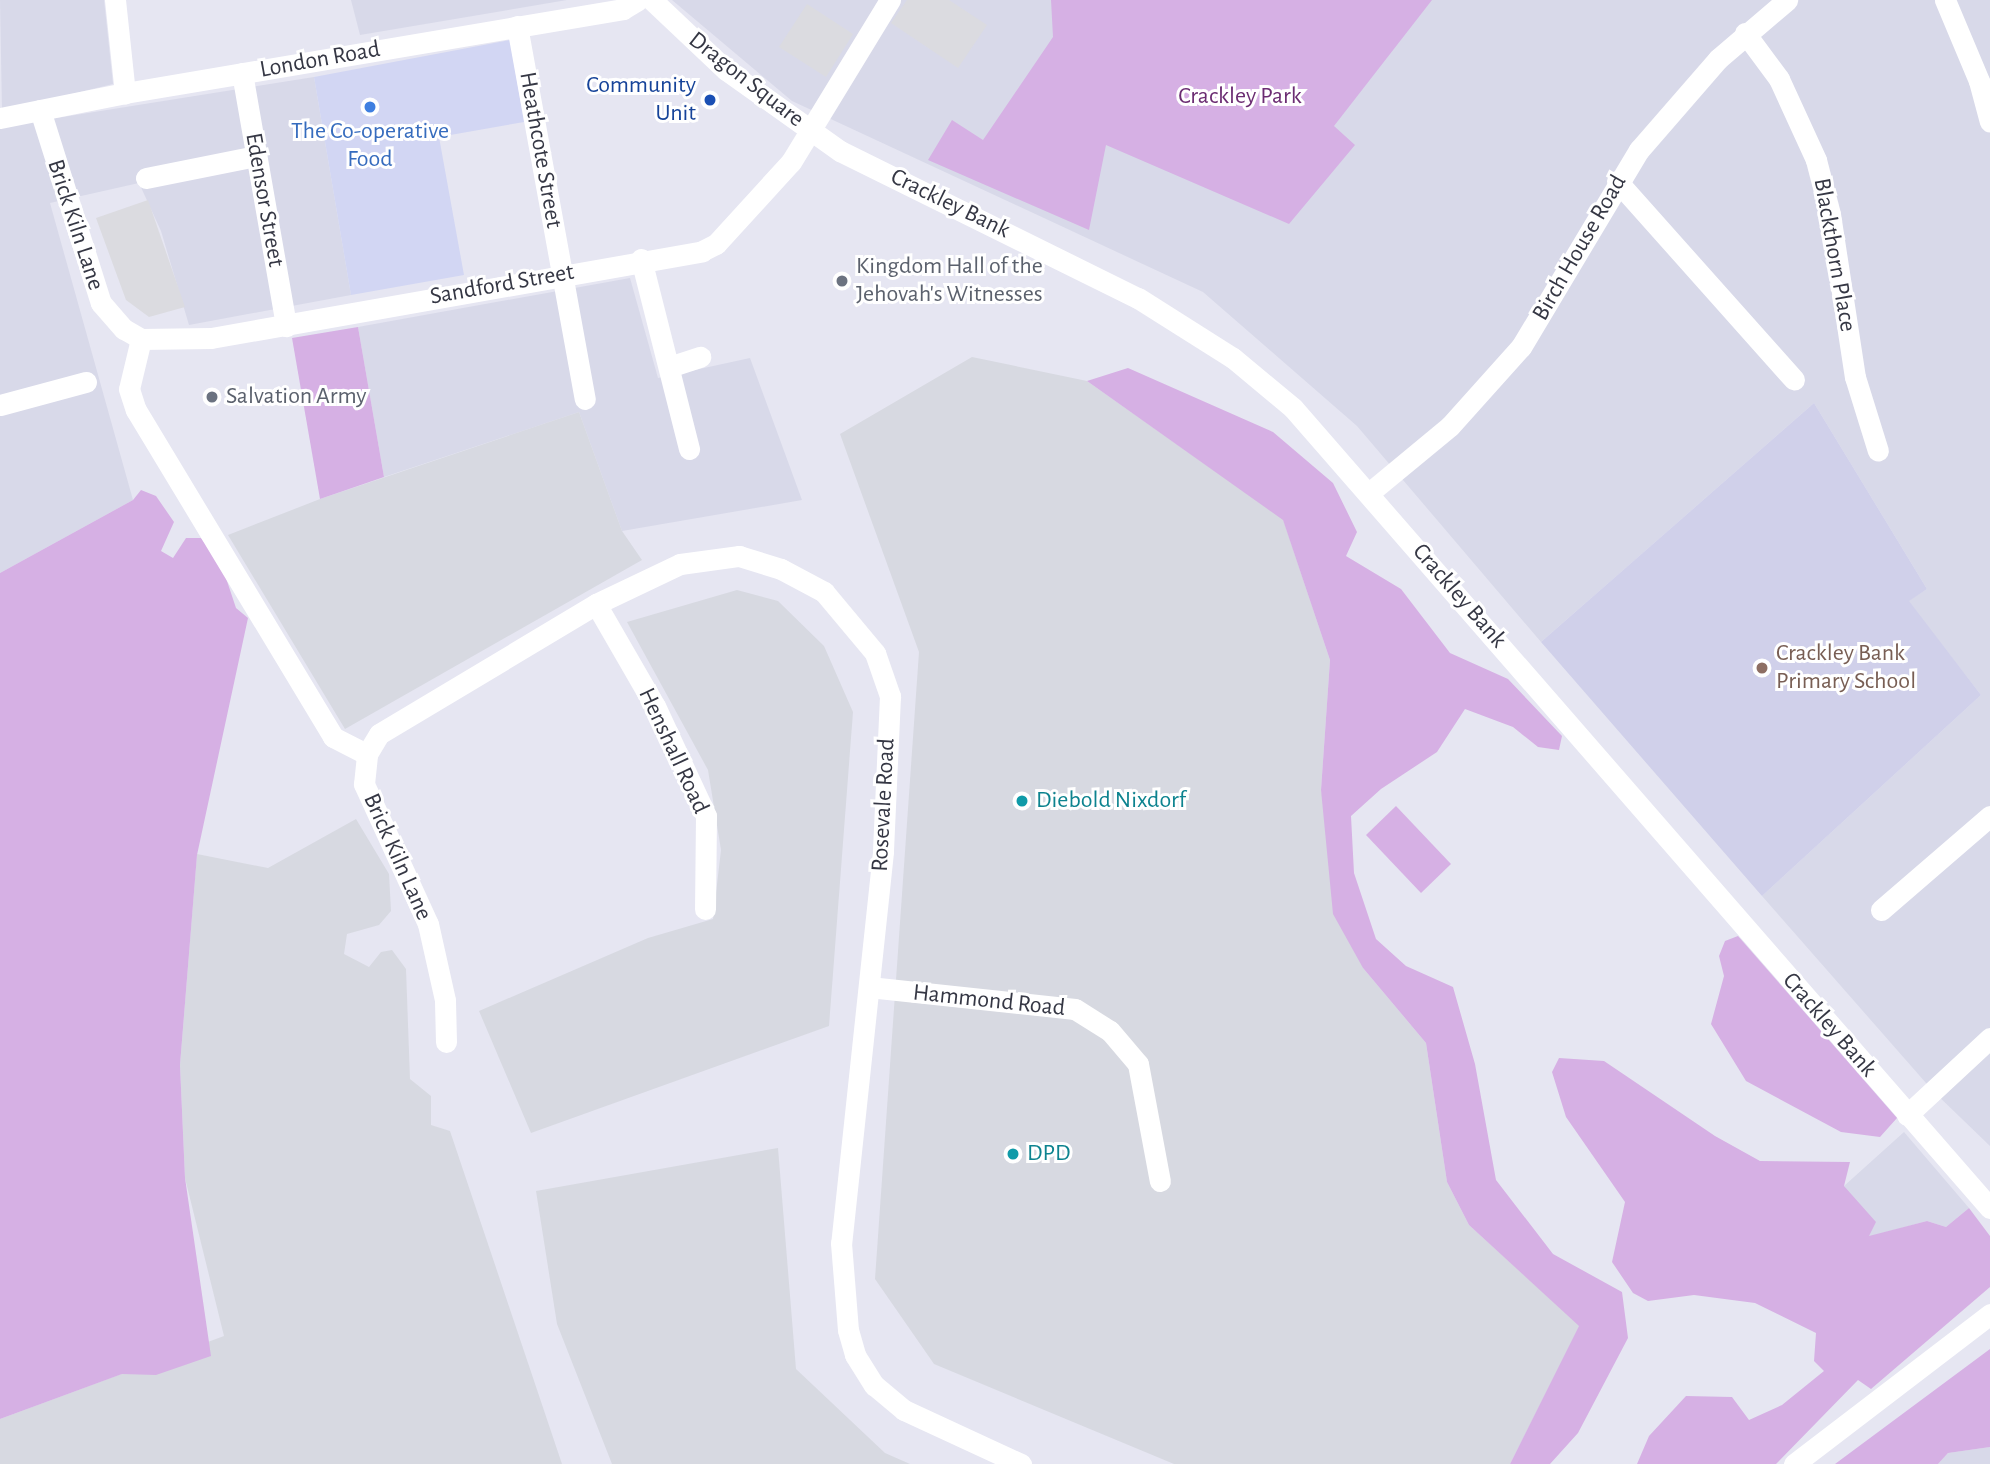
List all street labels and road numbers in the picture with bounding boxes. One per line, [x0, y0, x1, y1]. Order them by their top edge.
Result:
street label: Dragon Square [683, 26, 809, 134]
street label: London Road [258, 35, 382, 85]
street label: Heathcote Street [512, 70, 568, 230]
street label: Edensor Street [238, 131, 290, 269]
street label: Brick Kiln Lane [40, 156, 110, 294]
street label: Crackley Bank [886, 163, 1014, 245]
street label: Birch House Road [1527, 170, 1633, 326]
street label: Blackthorn Place [1806, 176, 1862, 334]
street label: Sandford Street [428, 258, 576, 312]
street label: Crackley Bank [1406, 538, 1512, 654]
street label: Henshall Road [631, 684, 715, 818]
street label: Rosevale Road [866, 737, 902, 873]
street label: Brick Kiln Lane [356, 789, 438, 925]
street label: Crackley Bank [1776, 967, 1882, 1083]
street label: Hammond Road [911, 979, 1067, 1023]

